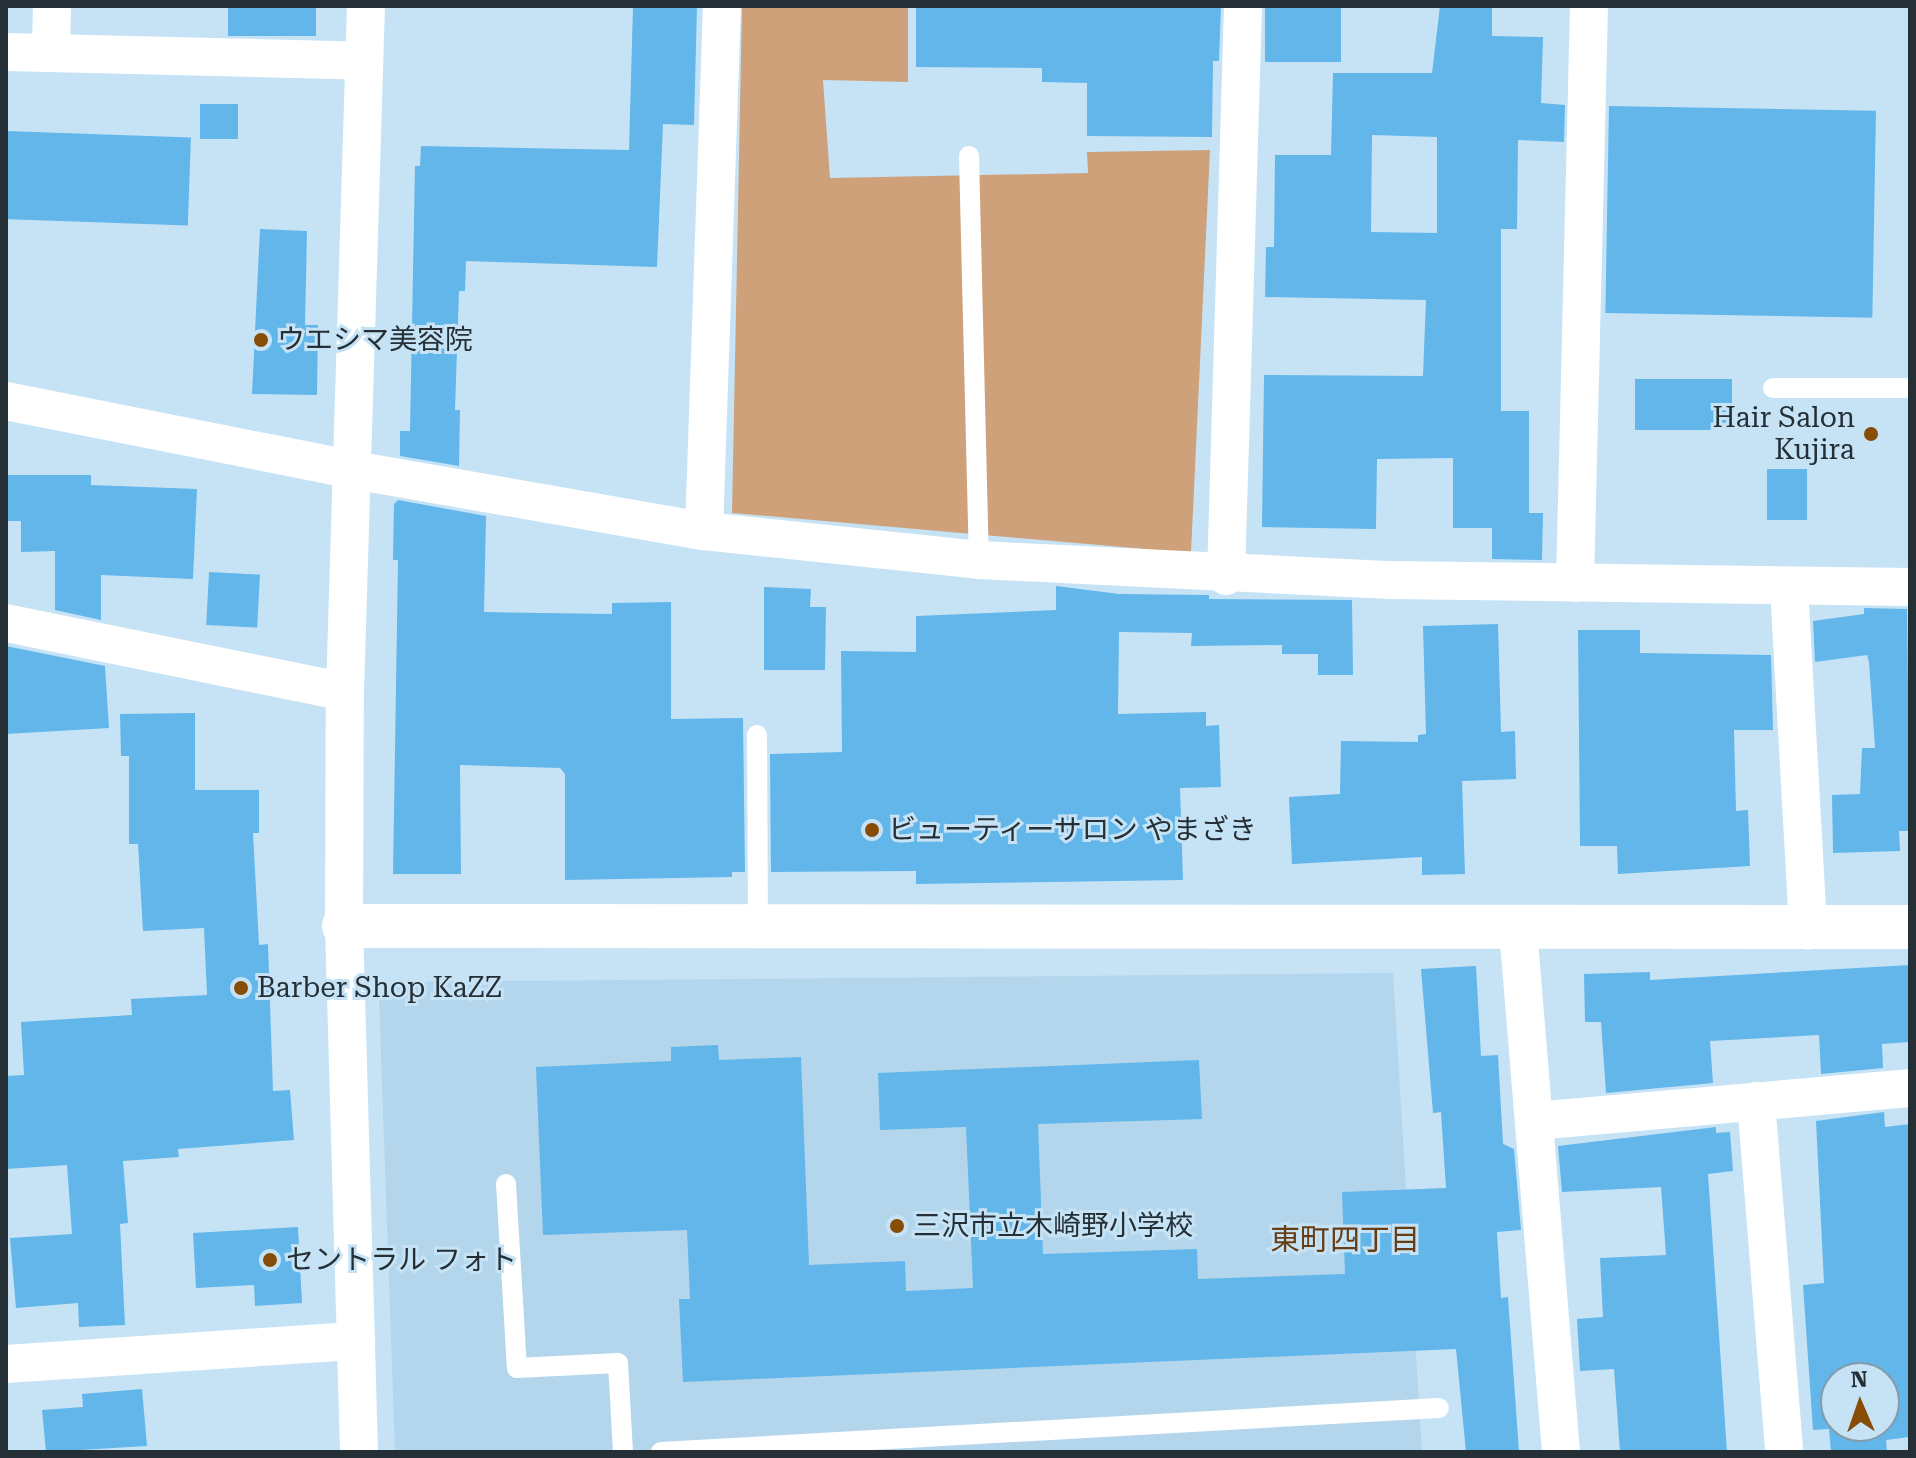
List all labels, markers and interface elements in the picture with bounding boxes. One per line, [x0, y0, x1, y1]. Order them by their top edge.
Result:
place label: ウエシマ美容院 [277, 323, 473, 357]
marker: ウエシマ美容院 [252, 331, 270, 349]
place label: Hair Salon Kujira [1713, 401, 1855, 467]
marker: Hair Salon Kujira [1862, 425, 1880, 443]
place label: ビューティーサロン やまざき [888, 813, 1259, 847]
marker: ビューティーサロン やまざき [863, 821, 881, 839]
place label: Barber Shop KaZZ [257, 971, 502, 1005]
marker: Barber Shop KaZZ [232, 979, 250, 997]
place label: 三沢市立木崎野小学校 [913, 1209, 1193, 1243]
marker: 三沢市立木崎野小学校 [888, 1217, 906, 1235]
district label: 東町四丁目 [1270, 1222, 1420, 1258]
place label: セントラル フォト [286, 1243, 517, 1277]
marker: セントラル フォト [261, 1251, 279, 1269]
north arrow [1820, 1362, 1900, 1442]
text: N [1850, 1367, 1868, 1392]

